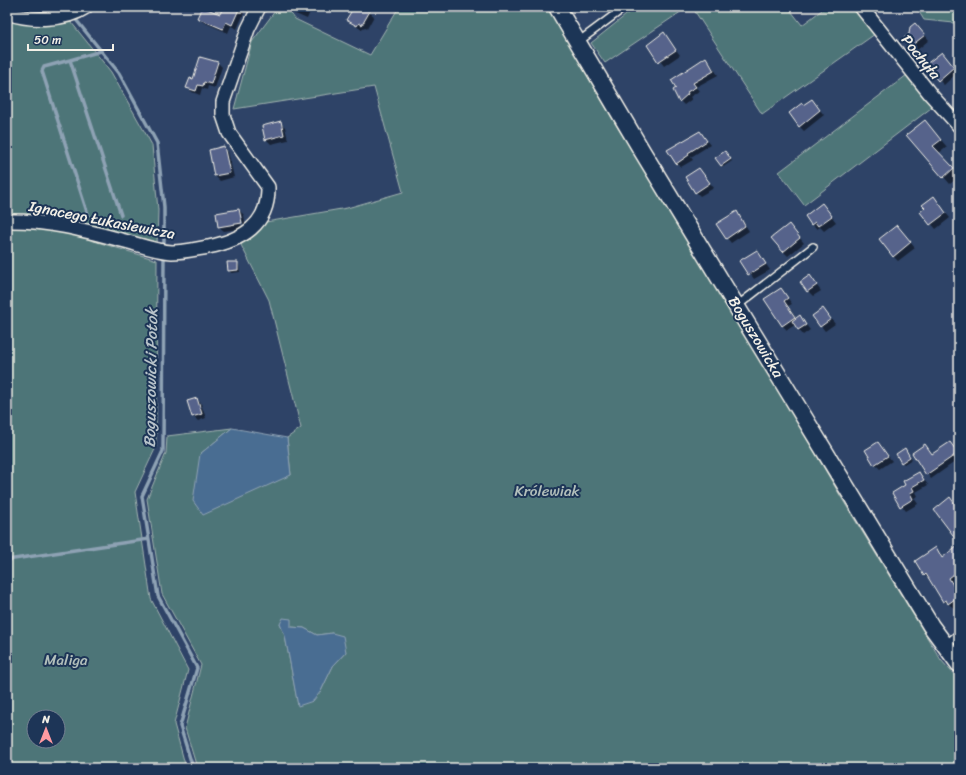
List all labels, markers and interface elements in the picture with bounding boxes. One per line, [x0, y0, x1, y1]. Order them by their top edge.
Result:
scale bar [28, 26, 113, 52]
text: 50 m [34, 29, 61, 51]
street label: Pochyła [894, 29, 948, 86]
street label: Ignacego Łukasiewicza [26, 193, 178, 247]
street label: Boguszowicka [721, 291, 791, 383]
water label: Boguszowicki Potok [135, 305, 166, 448]
park label: Królewiak [515, 478, 580, 504]
park label: Maliga [44, 647, 88, 673]
north arrow [26, 709, 66, 749]
text: N [41, 710, 50, 729]

